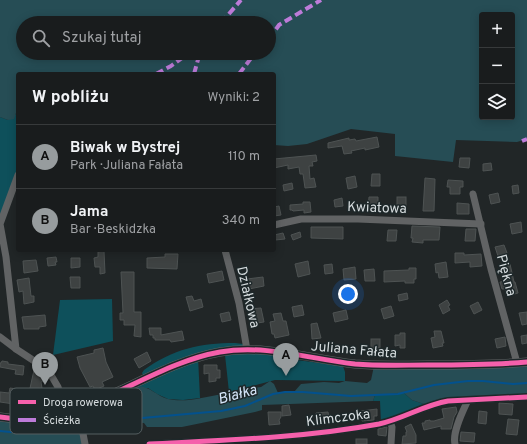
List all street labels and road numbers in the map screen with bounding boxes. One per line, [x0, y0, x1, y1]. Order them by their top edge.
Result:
street label: Kwiatowa [347, 199, 407, 218]
street label: Piękna [492, 253, 519, 298]
street label: Działkowa [232, 265, 263, 330]
street label: Juliana Fałata [310, 338, 398, 363]
street label: Klimczoka [305, 406, 371, 431]

